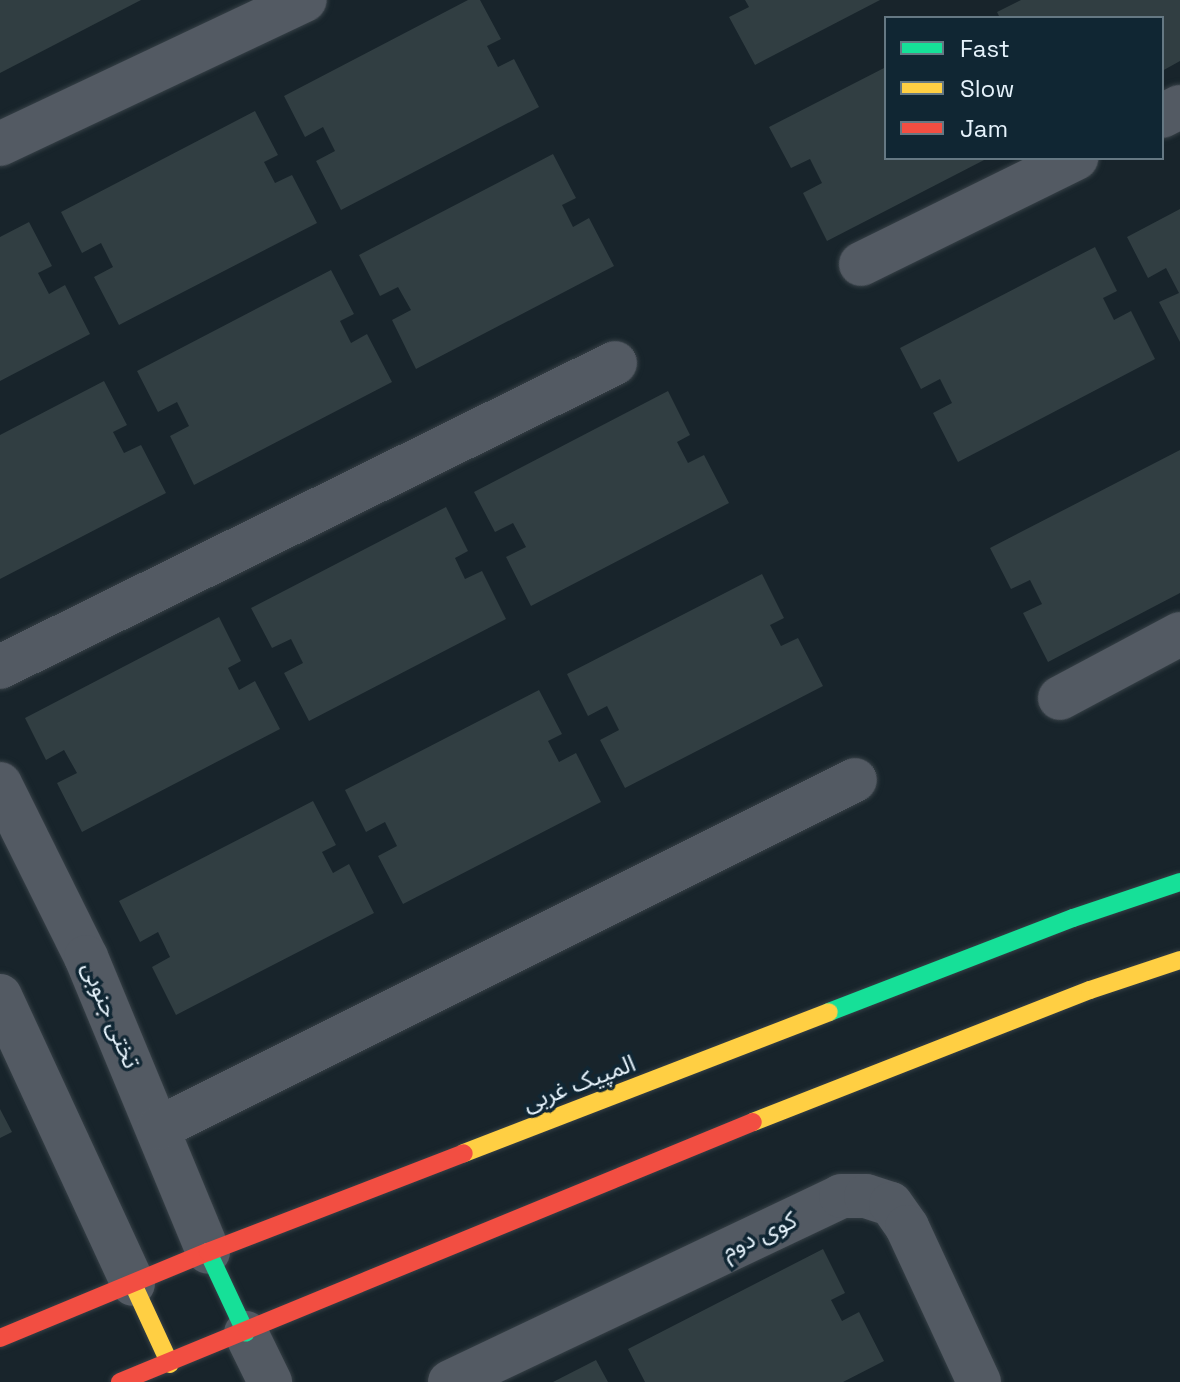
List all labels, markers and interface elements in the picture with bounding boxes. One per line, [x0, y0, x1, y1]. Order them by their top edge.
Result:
legend [884, 16, 1164, 160]
text: Fast [960, 33, 1010, 64]
text: Slow [960, 73, 1014, 104]
text: Jam [960, 113, 1008, 144]
street label: تختی جنوبی [76, 957, 146, 1073]
street label: المپیک غربی [519, 1048, 639, 1118]
street label: کوی دوم [717, 1205, 801, 1265]

